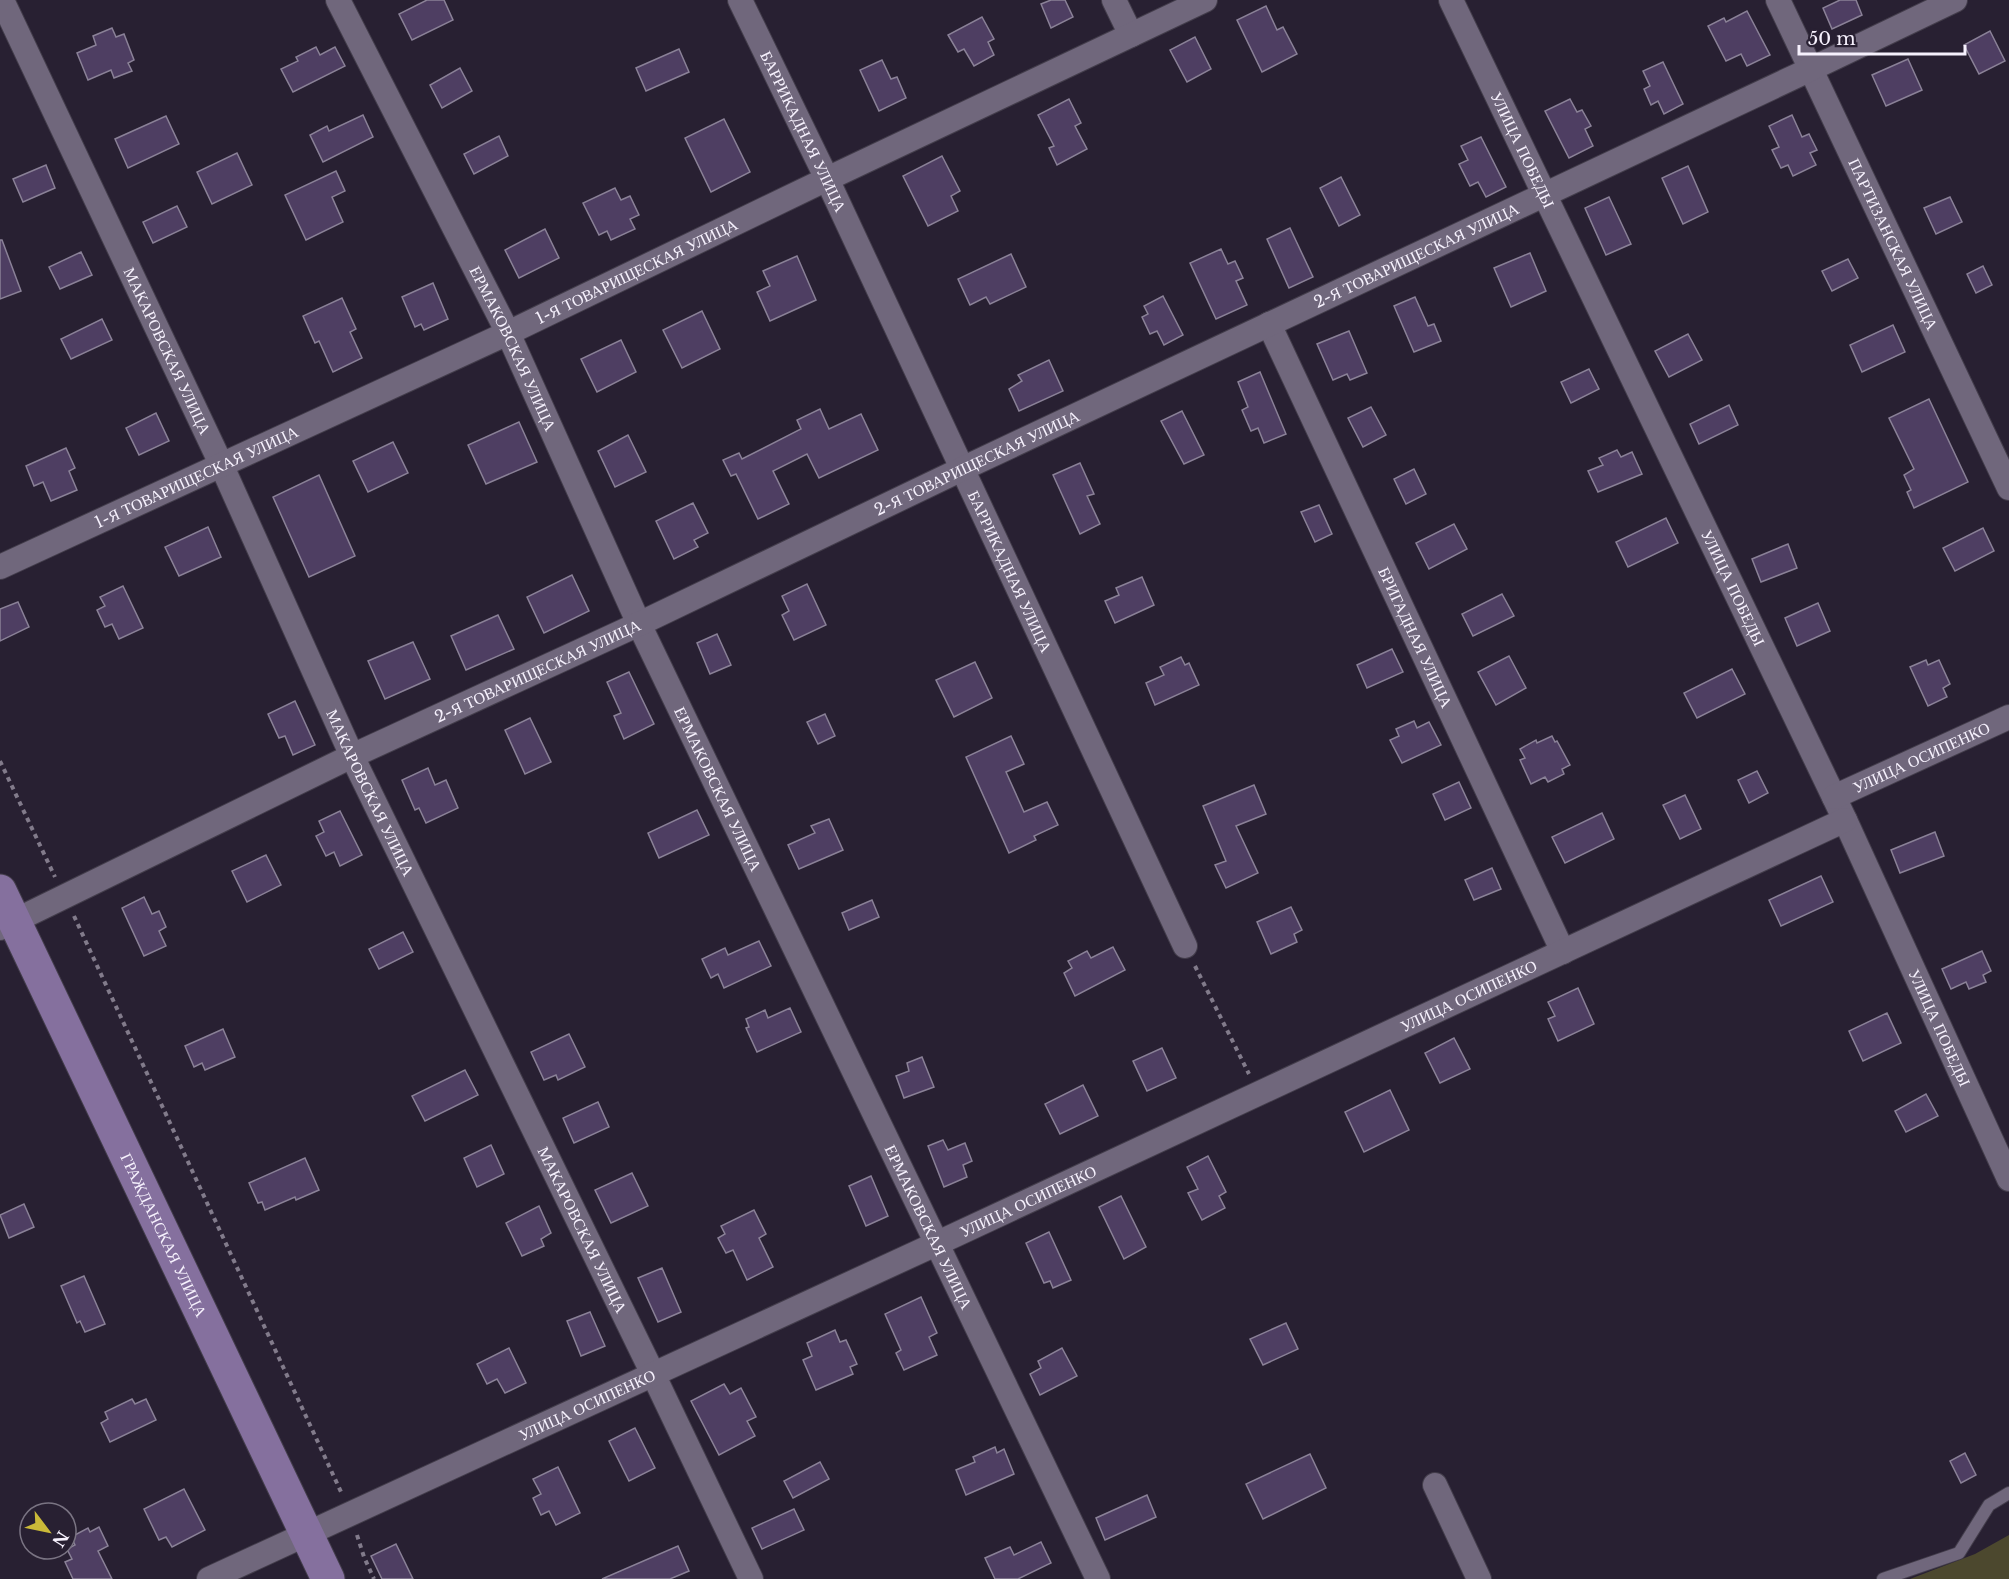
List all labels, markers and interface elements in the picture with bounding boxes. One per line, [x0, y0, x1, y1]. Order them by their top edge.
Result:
scale bar [1799, 18, 1966, 56]
text: 50 m [1808, 28, 1856, 50]
street label: БАРРИКАДНАЯ УЛИЦА [756, 48, 851, 216]
street label: УЛИЦА ПОБЕДЫ [1486, 88, 1559, 211]
street label: ПАРТИЗАНСКАЯ УЛИЦА [1844, 155, 1943, 334]
street label: 2-Я ТОВАРИЩЕСКАЯ УЛИЦА [1310, 198, 1522, 312]
street label: 1-Я ТОВАРИЩЕСКАЯ УЛИЦА [532, 214, 741, 328]
street label: ЕРМАКОВСКАЯ УЛИЦА [465, 263, 561, 434]
street label: МАКАРОВСКАЯ УЛИЦА [120, 264, 216, 438]
street label: 2-Я ТОВАРИЩЕСКАЯ УЛИЦА [871, 405, 1083, 520]
street label: 1-Я ТОВАРИЩЕСКАЯ УЛИЦА [91, 421, 302, 532]
street label: БАРРИКАДНАЯ УЛИЦА [964, 487, 1057, 656]
street label: УЛИЦА ПОБЕДЫ [1697, 526, 1770, 649]
street label: БРИГАДНАЯ УЛИЦА [1374, 564, 1457, 711]
street label: 2-Я ТОВАРИЩЕСКАЯ УЛИЦА [431, 614, 644, 727]
street label: ЕРМАКОВСКАЯ УЛИЦА [670, 703, 767, 875]
street label: МАКАРОВСКАЯ УЛИЦА [322, 706, 419, 880]
street label: УЛИЦА ОСИПЕНКО [1850, 717, 1993, 797]
street label: УЛИЦА ОСИПЕНКО [1397, 955, 1540, 1036]
street label: УЛИЦА ПОБЕДЫ [1904, 966, 1975, 1089]
street label: ЕРМАКОВСКАЯ УЛИЦА [881, 1141, 977, 1313]
street label: МАКАРОВСКАЯ УЛИЦА [534, 1143, 632, 1317]
street label: ГРАЖДАНСКАЯ УЛИЦА [116, 1150, 212, 1321]
street label: УЛИЦА ОСИПЕНКО [957, 1161, 1099, 1241]
street label: УЛИЦА ОСИПЕНКО [515, 1365, 658, 1445]
north arrow [18, 1501, 78, 1561]
text: N [48, 1527, 73, 1551]

